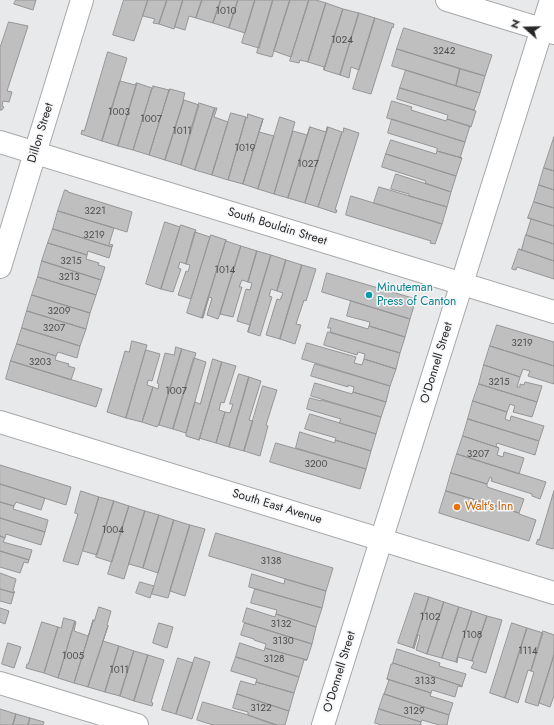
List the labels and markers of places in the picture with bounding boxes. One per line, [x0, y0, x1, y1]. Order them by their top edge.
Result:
place label: Minuteman Press of Canton [377, 281, 456, 309]
marker: Minuteman Press of Canton [364, 290, 374, 300]
place label: Walt's Inn [465, 500, 513, 514]
marker: Walt's Inn [452, 502, 462, 512]

